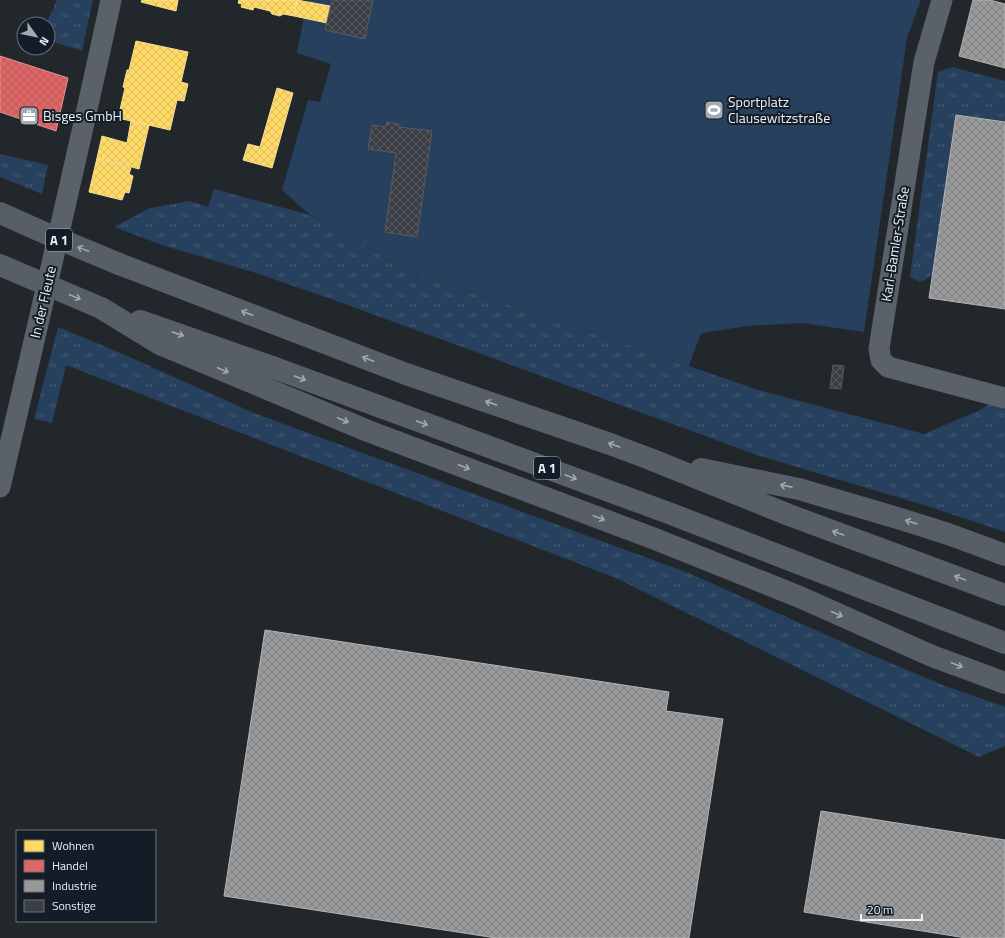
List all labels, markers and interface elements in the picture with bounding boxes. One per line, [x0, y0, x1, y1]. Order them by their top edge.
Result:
north arrow [16, 16, 56, 56]
text: N [36, 34, 53, 49]
place label: Sportplatz Clausewitzstraße [728, 91, 830, 128]
sports icon: Sportplatz Clausewitzstraße [703, 99, 725, 121]
office icon: Bisges GmbH [18, 105, 40, 127]
place label: Bisges GmbH [43, 105, 122, 126]
street label: Karl-Bamler-Straße [875, 185, 914, 303]
road number: A 1 [46, 229, 72, 251]
one-way arrow [77, 245, 89, 253]
street label: In der Fleute [24, 264, 61, 340]
one-way arrow [68, 293, 80, 301]
one-way arrow [241, 309, 253, 317]
one-way arrow [171, 331, 183, 339]
one-way arrow [362, 355, 374, 363]
one-way arrow [216, 367, 228, 375]
one-way arrow [294, 374, 306, 382]
one-way arrow [484, 399, 497, 406]
one-way arrow [336, 417, 348, 425]
one-way arrow [416, 419, 428, 427]
one-way arrow [608, 440, 620, 448]
road number: A 1 [534, 457, 560, 479]
one-way arrow [457, 463, 469, 471]
one-way arrow [564, 474, 577, 481]
one-way arrow [780, 482, 793, 490]
one-way arrow [592, 514, 604, 522]
one-way arrow [905, 518, 918, 525]
one-way arrow [832, 529, 844, 537]
one-way arrow [954, 574, 966, 582]
one-way arrow [831, 611, 843, 618]
one-way arrow [950, 662, 962, 670]
legend [16, 830, 156, 922]
text: Wohnen [52, 836, 94, 855]
text: Handel [52, 856, 88, 875]
text: Industrie [52, 876, 97, 895]
text: Sonstige [52, 896, 96, 915]
scale bar [861, 896, 922, 922]
text: 20 m [867, 900, 893, 919]

